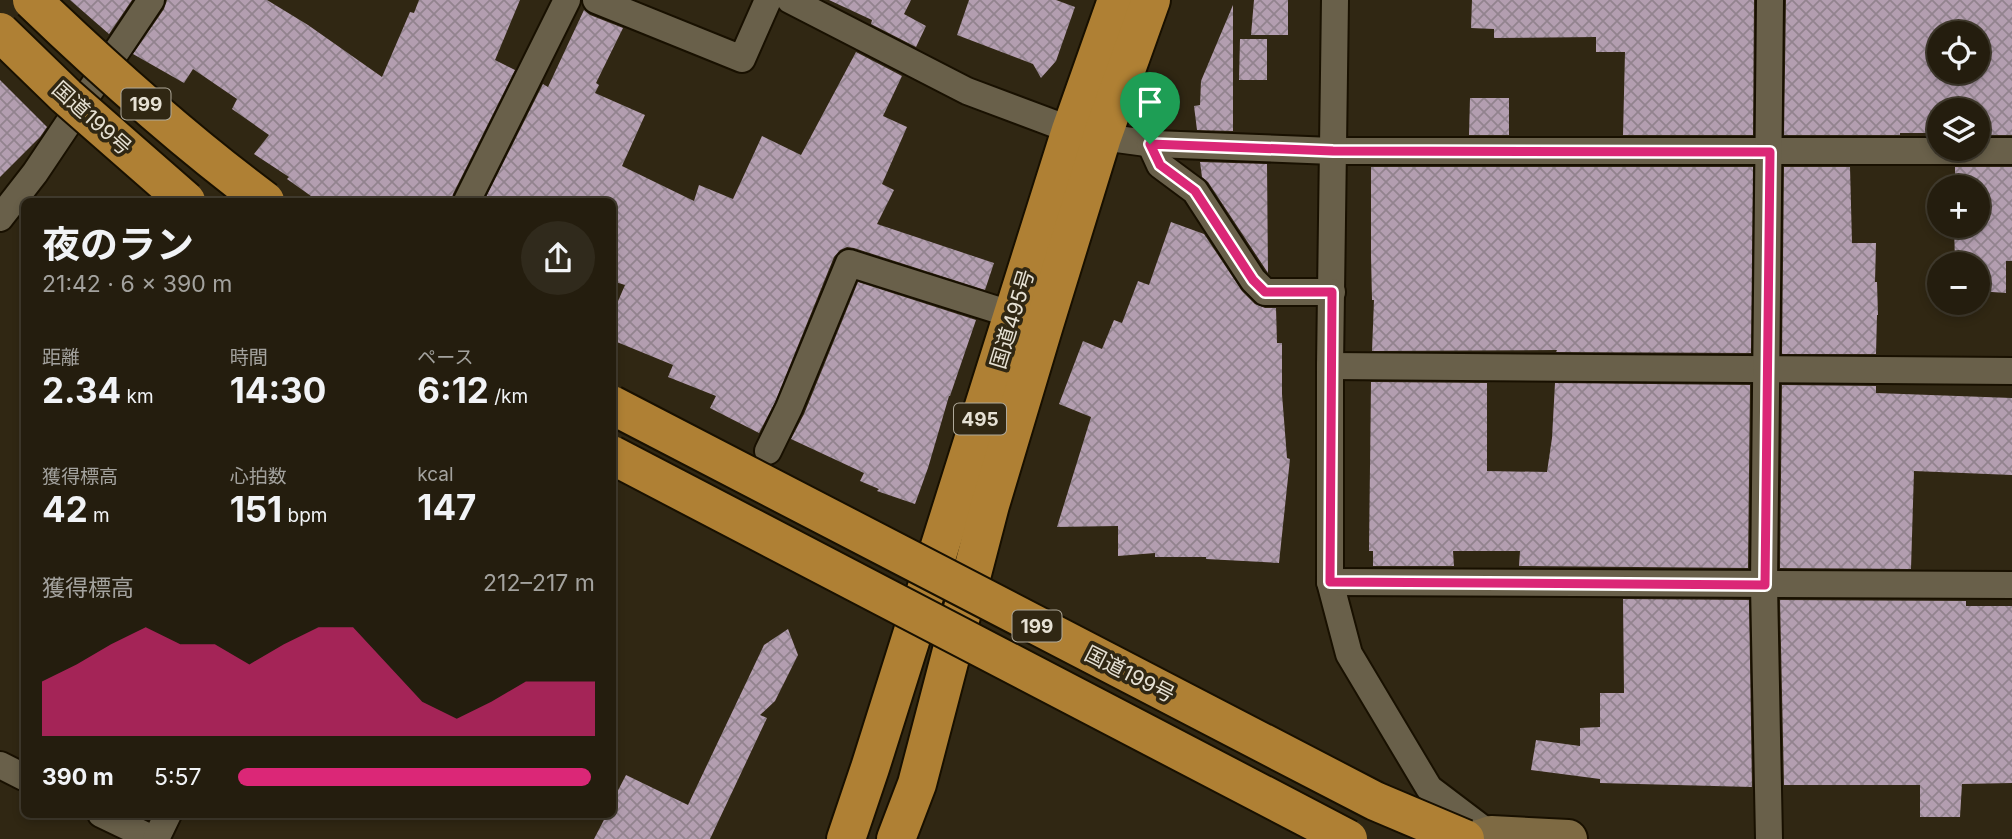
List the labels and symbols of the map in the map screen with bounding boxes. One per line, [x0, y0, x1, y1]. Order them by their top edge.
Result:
pin [1120, 72, 1180, 144]
street label: 国道199号 [47, 76, 137, 160]
road number: 199 [122, 88, 170, 120]
street label: 国道495号 [985, 266, 1039, 372]
road number: 495 [954, 404, 1006, 434]
road number: 199 [1012, 610, 1062, 642]
street label: 国道199号 [1081, 641, 1179, 707]

